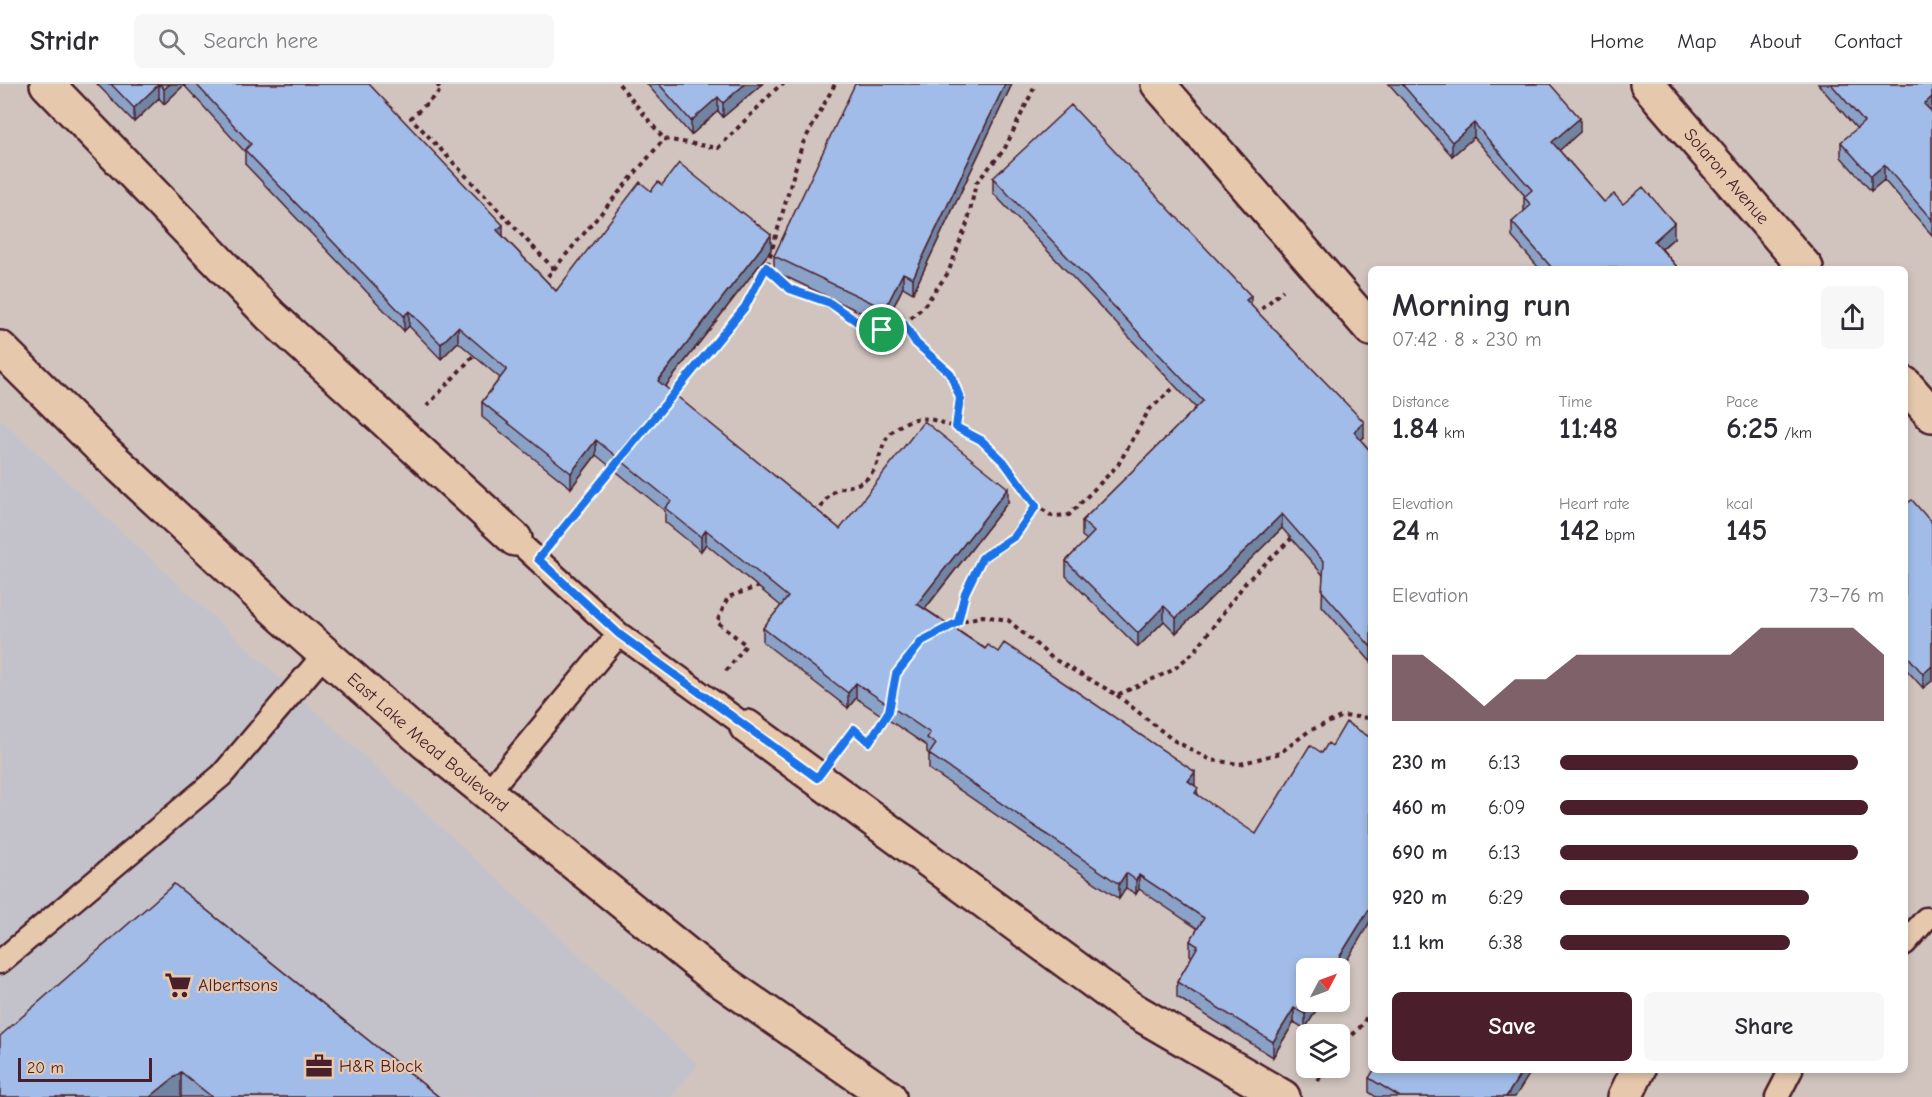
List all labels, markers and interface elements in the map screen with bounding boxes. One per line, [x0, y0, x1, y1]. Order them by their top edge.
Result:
search box [134, 14, 554, 68]
text: Stridr [30, 25, 98, 57]
icon: search [155, 25, 188, 58]
text: Search here [203, 28, 318, 54]
text: Home [1590, 29, 1644, 53]
text: Map [1677, 29, 1717, 53]
text: About [1750, 29, 1801, 53]
text: Contact [1834, 29, 1902, 53]
street label: Solaron Avenue [1680, 124, 1774, 229]
text: Morning run [1392, 286, 1571, 324]
button: share [1821, 286, 1884, 349]
pin [856, 304, 907, 355]
icon: arrive [865, 313, 898, 346]
text: 07:42 · 8 × 230 m [1392, 328, 1541, 351]
text: Distance [1392, 393, 1449, 411]
text: Time [1559, 393, 1592, 411]
text: Pace [1726, 393, 1758, 411]
text: 1.84 [1392, 411, 1439, 446]
text: 11:48 [1559, 411, 1618, 446]
text: 6:25 [1726, 411, 1779, 446]
text: km [1439, 424, 1465, 442]
text: /km [1779, 424, 1812, 442]
text: Elevation [1392, 495, 1453, 513]
text: Heart rate [1559, 495, 1630, 513]
text: kcal [1726, 495, 1753, 513]
text: 24 [1392, 513, 1420, 548]
text: 142 [1559, 513, 1600, 548]
text: 145 [1726, 513, 1768, 548]
text: m [1420, 526, 1439, 544]
text: bpm [1600, 526, 1635, 544]
text: Elevation [1392, 584, 1469, 607]
text: 73–76 m [1809, 584, 1884, 607]
street label: East Lake Mead Boulevard [343, 668, 513, 816]
text: 230 m [1392, 751, 1446, 774]
text: 6:13 [1488, 751, 1521, 774]
text: 460 m [1392, 796, 1446, 819]
text: 6:09 [1488, 796, 1525, 819]
text: 690 m [1392, 841, 1447, 864]
text: 6:13 [1488, 841, 1521, 864]
text: 920 m [1392, 886, 1447, 909]
text: 6:29 [1488, 886, 1524, 909]
text: 1.1 km [1392, 931, 1444, 954]
text: 6:38 [1488, 931, 1523, 954]
north arrow [1296, 958, 1350, 1012]
map controls [1296, 958, 1350, 1078]
supermarket icon: Albertsons [163, 970, 193, 1000]
place label: Albertsons [198, 975, 278, 996]
button: Save [1392, 992, 1632, 1061]
button: Share [1644, 992, 1884, 1061]
button: layers [1296, 1024, 1350, 1078]
office icon: H&R Block [304, 1051, 334, 1081]
scale bar [18, 1055, 152, 1082]
place label: H&R Block [339, 1056, 423, 1077]
text: 20 m [27, 1059, 64, 1077]

